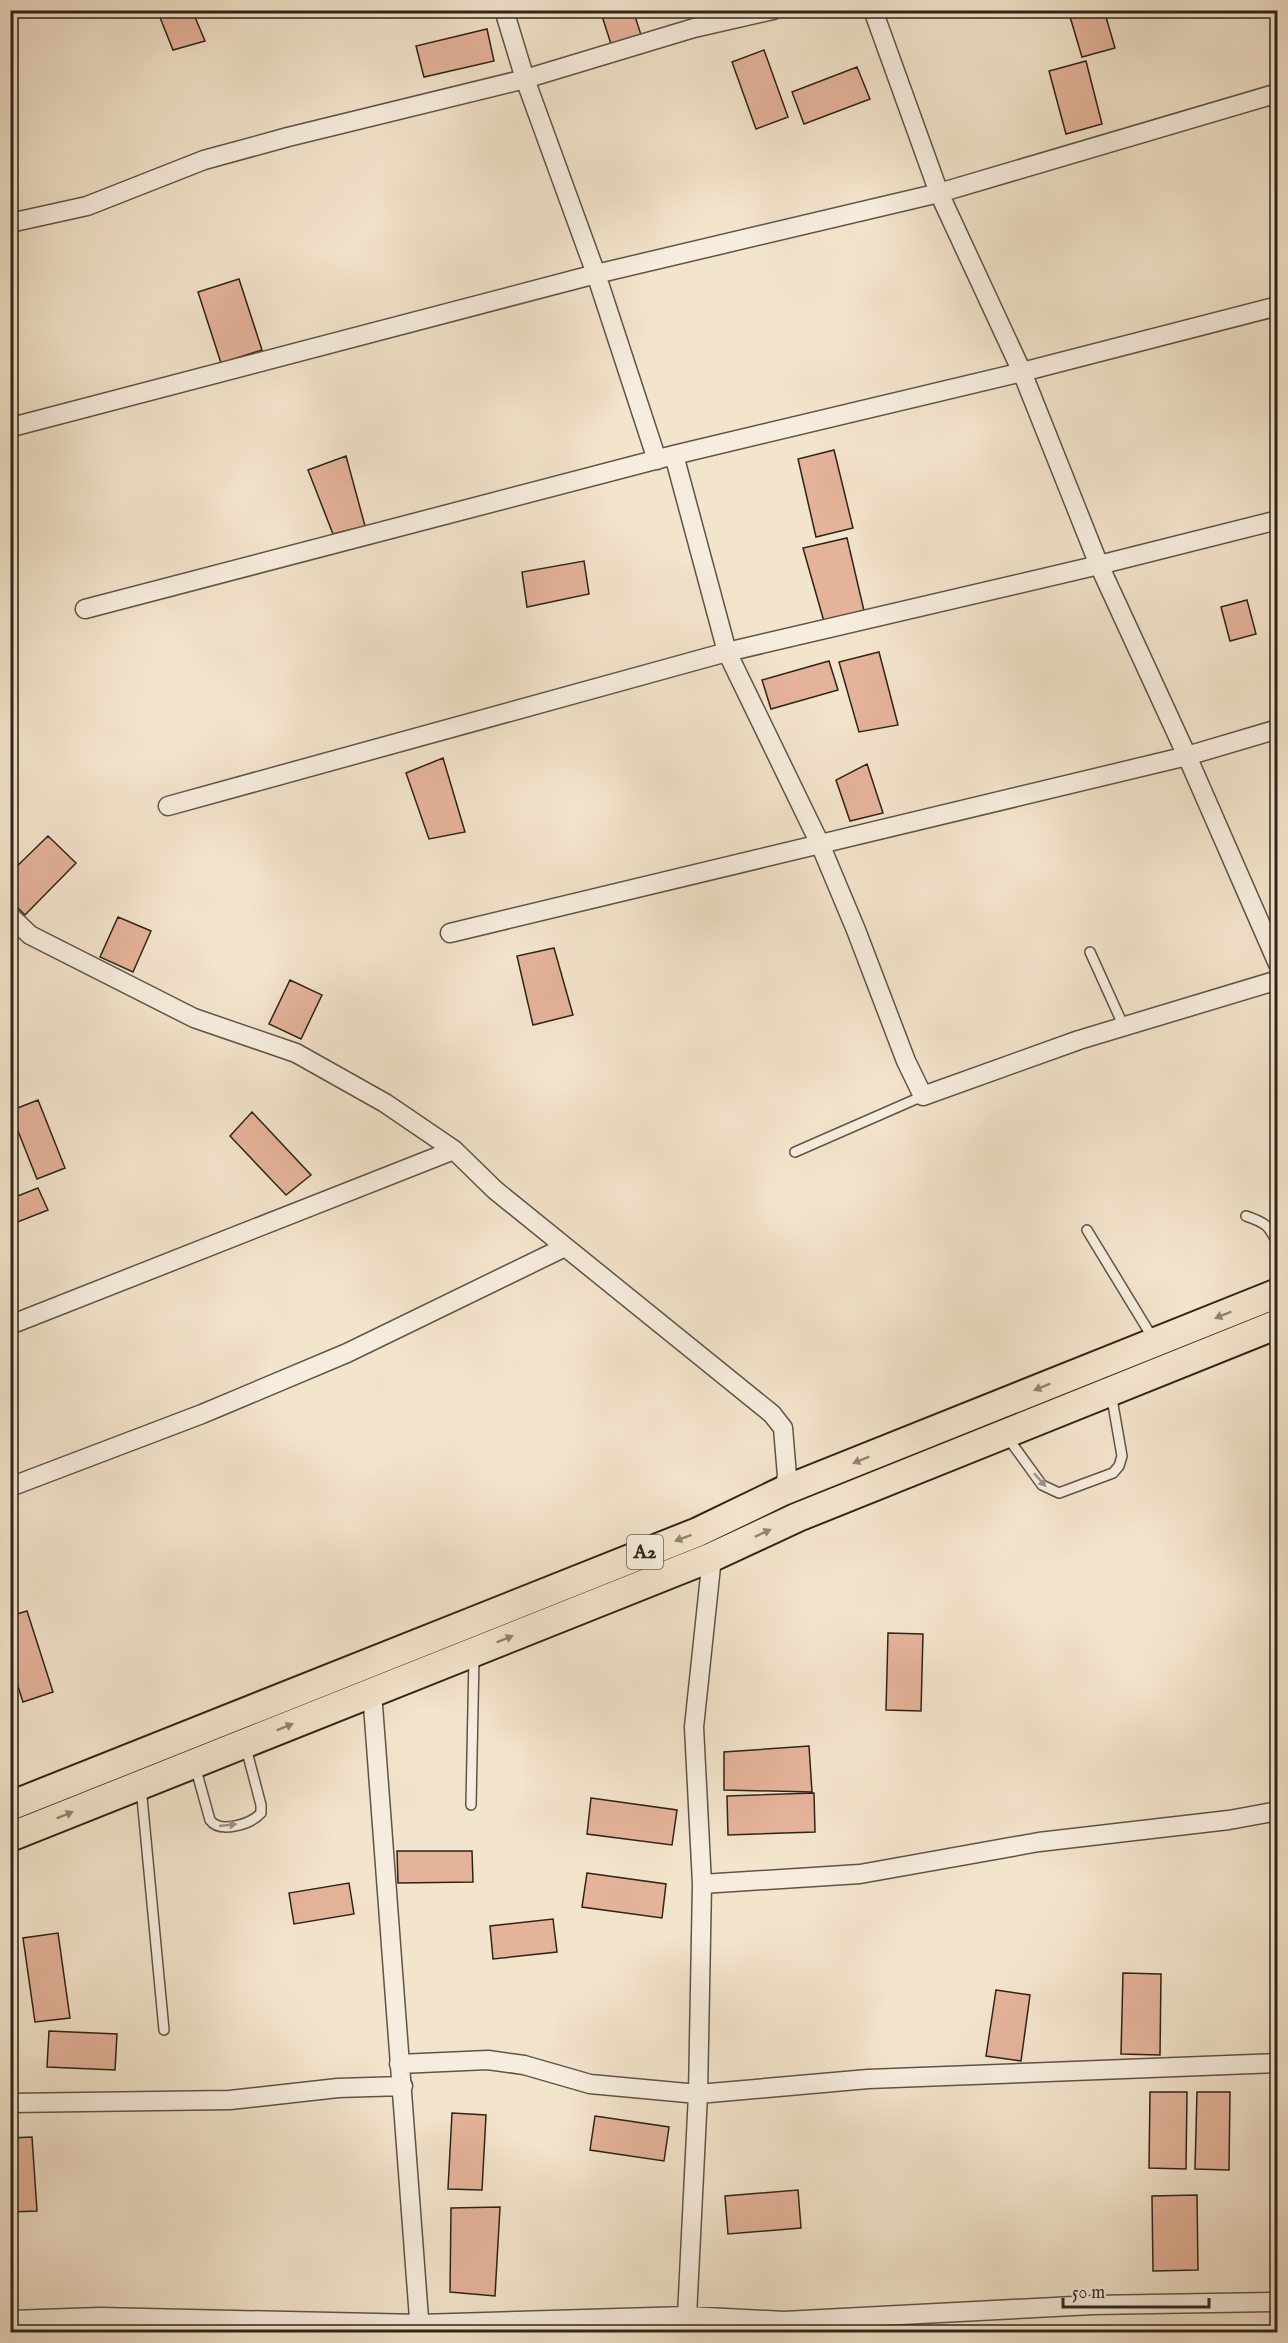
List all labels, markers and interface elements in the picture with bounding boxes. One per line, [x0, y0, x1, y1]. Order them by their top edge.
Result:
one-way arrow [1214, 1311, 1232, 1320]
one-way arrow [1033, 1383, 1051, 1393]
one-way arrow [852, 1455, 870, 1465]
one-way arrow [1033, 1472, 1046, 1487]
one-way arrow [754, 1529, 771, 1538]
one-way arrow [673, 1533, 691, 1543]
road number: A2 [627, 1535, 663, 1569]
one-way arrow [496, 1634, 514, 1644]
one-way arrow [276, 1722, 294, 1731]
one-way arrow [56, 1810, 74, 1819]
one-way arrow [218, 1820, 237, 1830]
scale bar [1063, 2271, 1208, 2309]
text: 50 m [1072, 2282, 1105, 2305]

